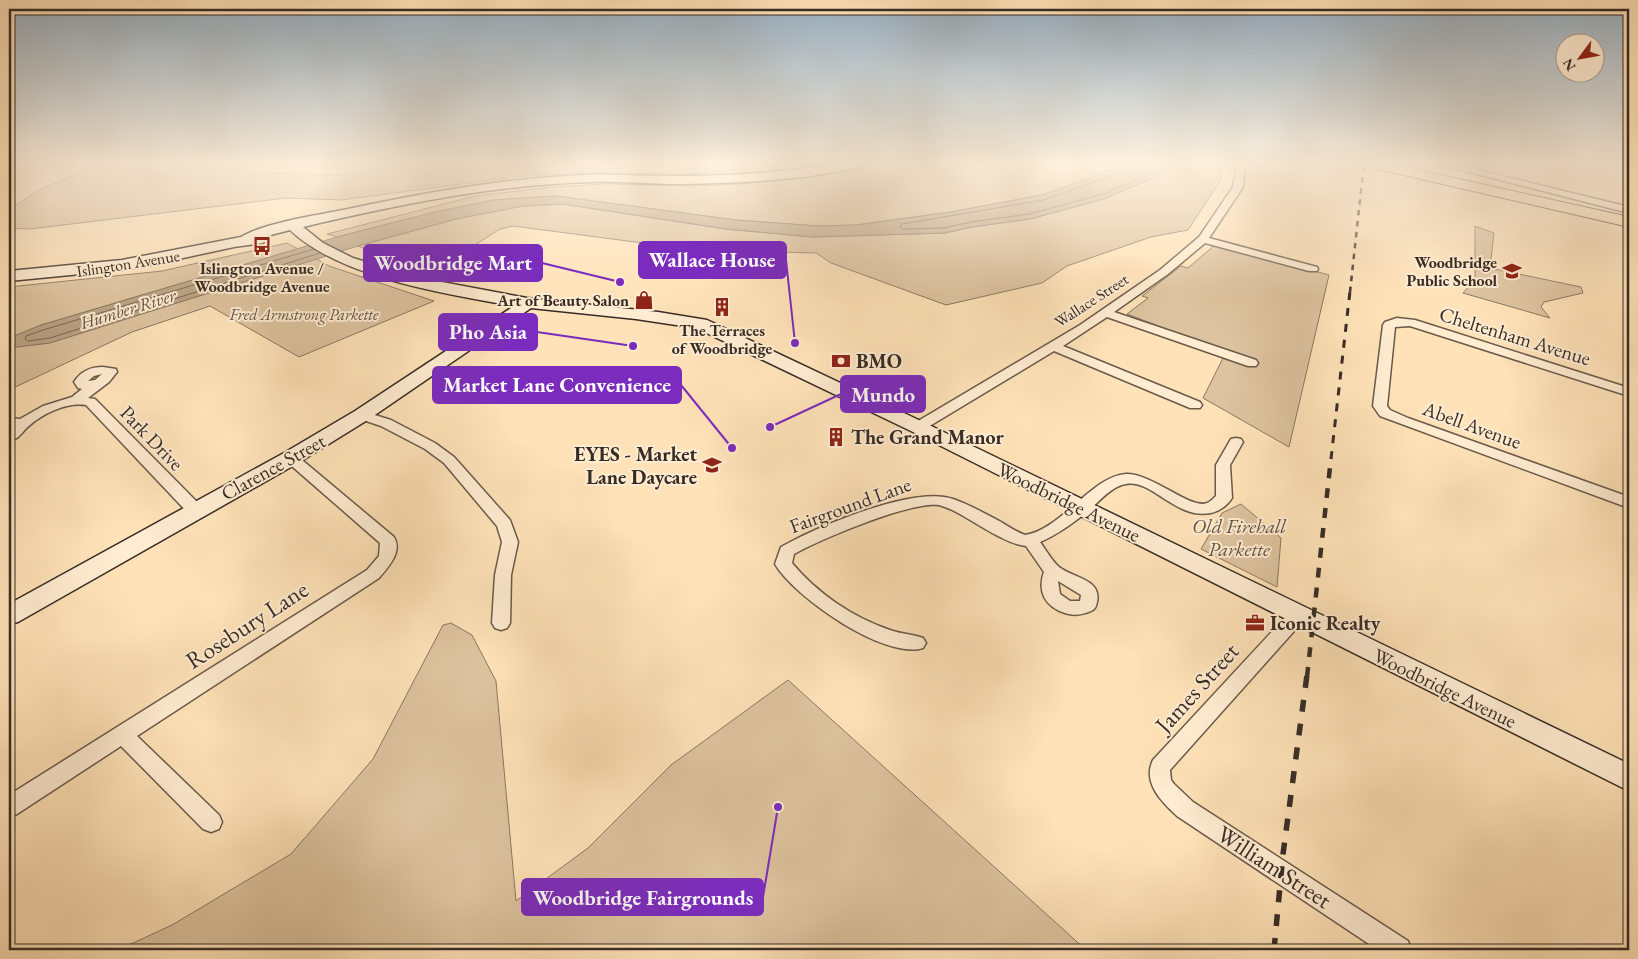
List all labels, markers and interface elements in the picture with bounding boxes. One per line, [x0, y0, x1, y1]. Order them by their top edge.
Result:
north arrow [1556, 32, 1606, 82]
text: N [1558, 55, 1580, 74]
bus stop icon: Islington Avenue / Woodbridge Avenue [251, 235, 273, 257]
callout: Wallace House [639, 242, 786, 278]
street label: Islington Avenue [75, 245, 181, 282]
callout: Woodbridge Mart [364, 245, 542, 281]
text: Wallace House [648, 246, 776, 273]
text: Woodbridge Mart [374, 249, 532, 276]
place label: Woodbridge Public School [1406, 252, 1497, 291]
place label: Islington Avenue / Woodbridge Avenue [194, 258, 330, 297]
school or university icon: Woodbridge Public School [1501, 260, 1523, 282]
street label: Wallace Street [1050, 269, 1132, 332]
water label: Humber River [76, 283, 180, 334]
shop icon: Art of Beauty Salon [633, 289, 655, 311]
place label: Art of Beauty Salon [496, 290, 629, 311]
building icon: The Terraces of Woodbridge [711, 296, 733, 318]
street label: Cheltenham Avenue [1436, 301, 1594, 371]
park label: Fred Armstrong Parkette [229, 304, 379, 325]
callout: Pho Asia [439, 314, 537, 350]
text: Pho Asia [449, 318, 528, 345]
place label: The Terraces of Woodbridge [672, 320, 773, 359]
place label: BMO [856, 348, 902, 374]
bank icon: BMO [830, 350, 852, 372]
callout: Market Lane Convenience [433, 367, 681, 403]
text: Market Lane Convenience [443, 371, 671, 398]
callout: Mundo [841, 376, 925, 412]
text: Mundo [851, 381, 915, 408]
street label: Abell Avenue [1418, 395, 1525, 455]
street label: Park Drive [115, 400, 190, 476]
place label: The Grand Manor [851, 424, 1005, 450]
building icon: The Grand Manor [825, 426, 847, 448]
street label: Clarence Street [216, 427, 330, 506]
place label: EYES - Market Lane Daycare [574, 441, 697, 490]
school or university icon: EYES - Market Lane Daycare [701, 454, 723, 476]
street label: Woodbridge Avenue [993, 456, 1145, 548]
street label: Fairground Lane [786, 471, 915, 539]
park label: Old Firehall Parkette [1192, 513, 1287, 562]
street label: Rosebury Lane [180, 573, 314, 676]
place label: Iconic Realty [1270, 610, 1381, 636]
office icon: Iconic Realty [1244, 612, 1266, 634]
street label: James Street [1147, 636, 1246, 741]
street label: Woodbridge Avenue [1369, 642, 1521, 734]
street label: William Street [1211, 818, 1338, 915]
callout: Woodbridge Fairgrounds [522, 879, 763, 915]
text: Woodbridge Fairgrounds [533, 884, 753, 911]

